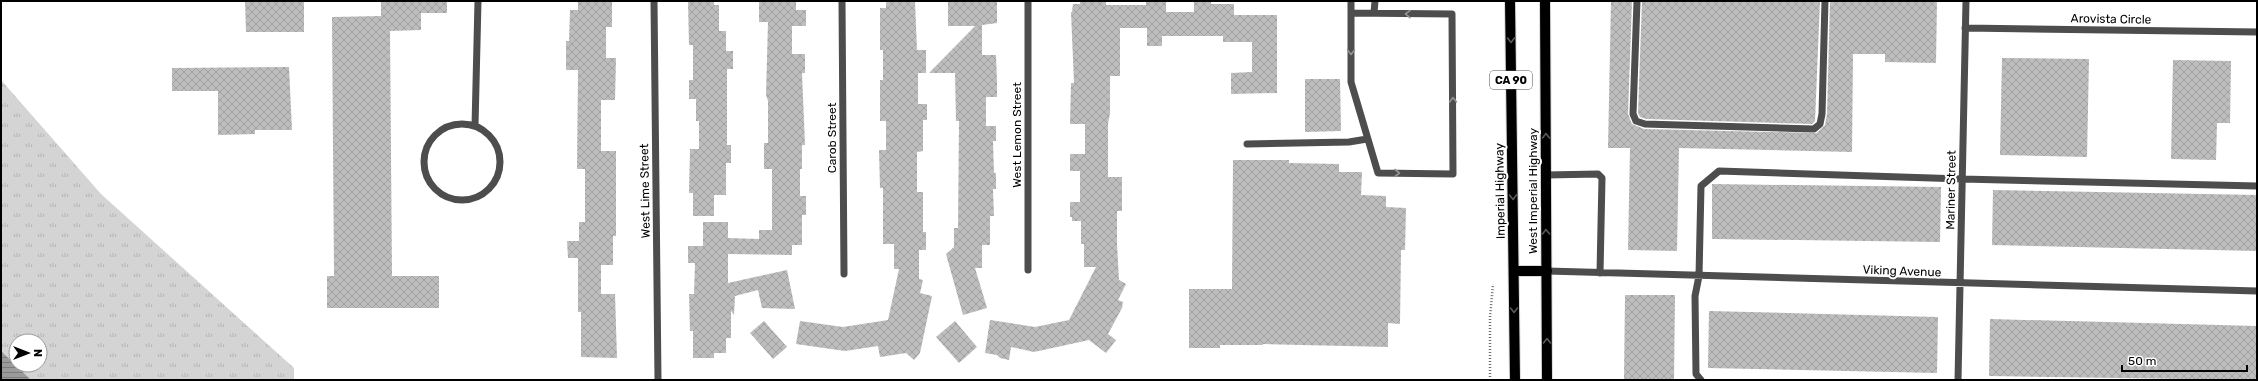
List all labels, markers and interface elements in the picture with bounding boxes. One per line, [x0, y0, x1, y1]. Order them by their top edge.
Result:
one-way arrow [1405, 9, 1411, 18]
street label: Arovista Circle [2071, 11, 2152, 27]
one-way arrow [1507, 37, 1515, 43]
one-way arrow [1347, 49, 1355, 55]
road number: CA 90 [1490, 71, 1532, 89]
street label: West Lemon Street [1010, 82, 1024, 188]
one-way arrow [1449, 97, 1457, 103]
street label: Carob Street [825, 102, 839, 173]
street label: West Imperial Highway [1526, 128, 1540, 254]
one-way arrow [1542, 133, 1550, 139]
street label: Imperial Highway [1492, 142, 1508, 239]
street label: West Lime Street [637, 143, 653, 238]
street label: Mariner Street [1943, 150, 1959, 230]
one-way arrow [1394, 169, 1400, 177]
one-way arrow [1509, 194, 1517, 200]
one-way arrow [1542, 229, 1551, 235]
street label: Viking Avenue [1862, 263, 1942, 279]
one-way arrow [1510, 307, 1518, 313]
north arrow [8, 333, 48, 373]
one-way arrow [1543, 338, 1551, 344]
scale bar [2122, 347, 2247, 373]
text: N [31, 349, 44, 357]
text: 50 m [2128, 354, 2156, 368]

